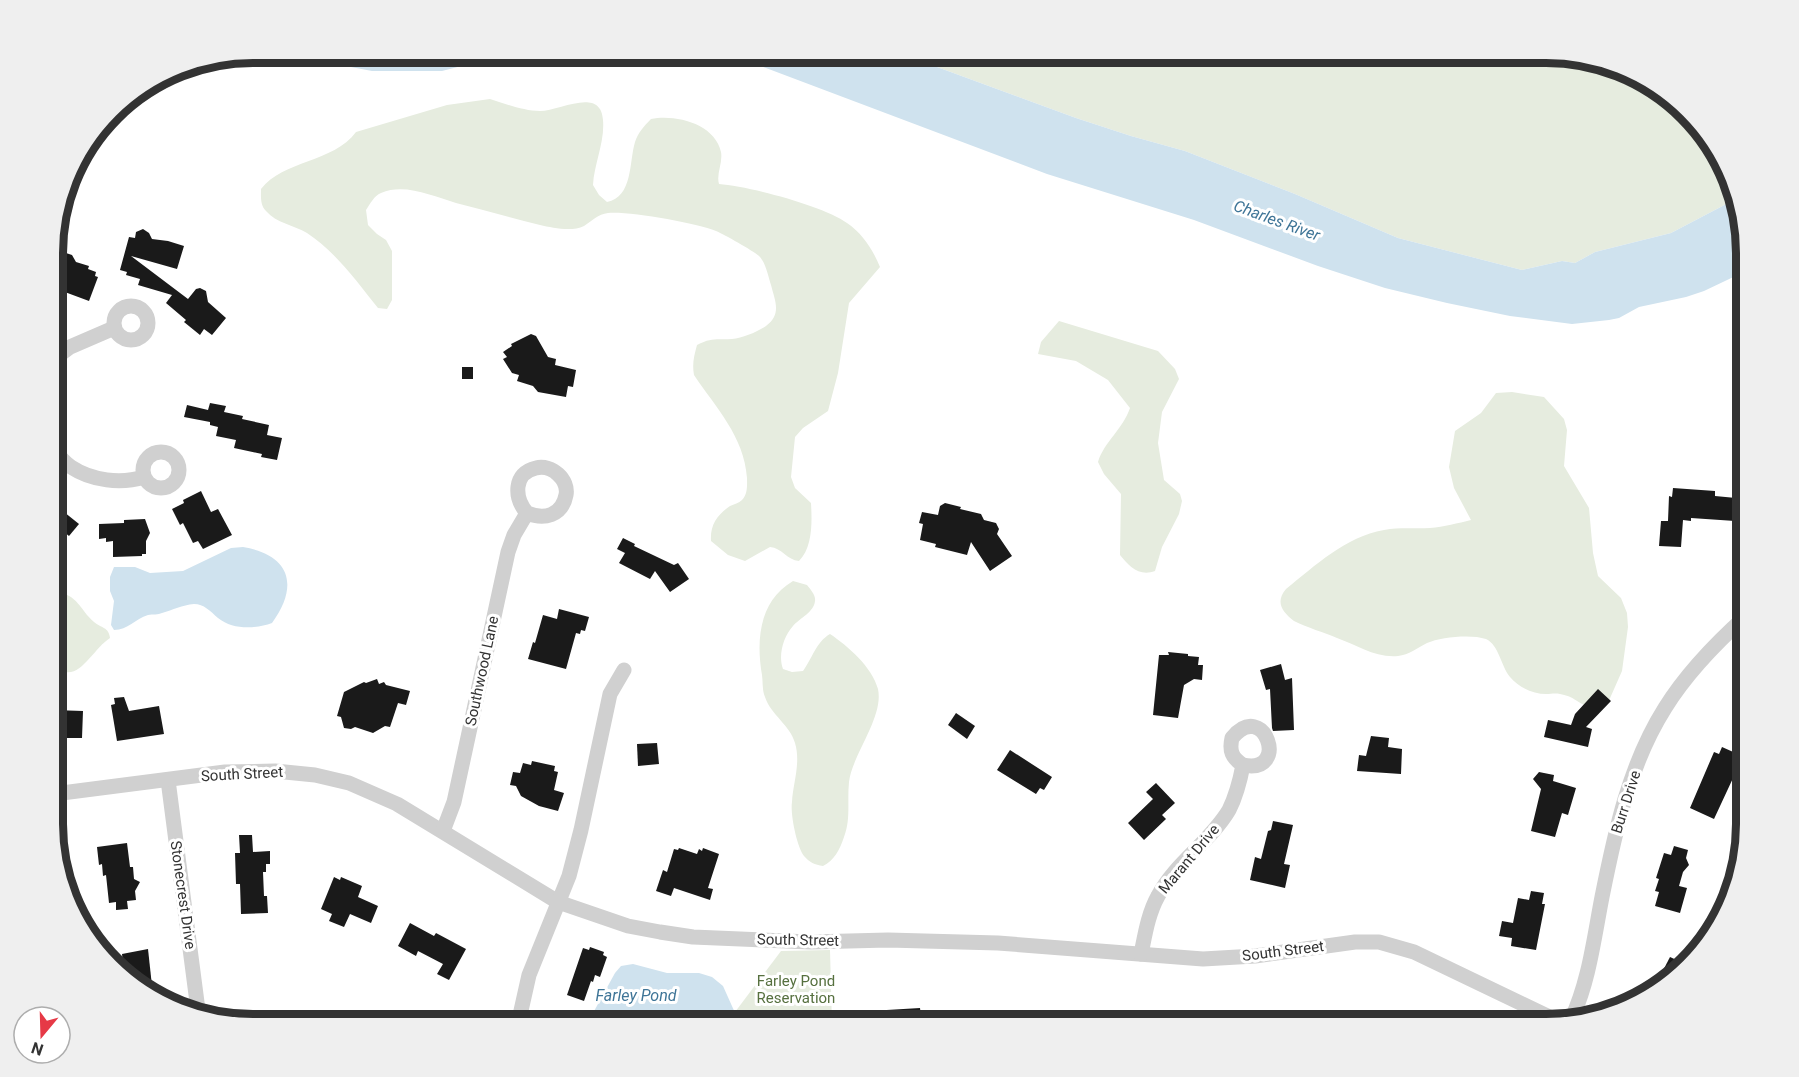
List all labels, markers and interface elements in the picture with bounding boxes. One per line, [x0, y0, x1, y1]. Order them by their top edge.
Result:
water label: Charles River [1231, 196, 1323, 245]
street label: Southwood Lane [462, 614, 502, 728]
street label: South Street [200, 763, 284, 785]
street label: Burr Drive [1607, 768, 1645, 836]
street label: Marant Drive [1155, 821, 1223, 897]
street label: Stonecrest Drive [166, 840, 200, 950]
street label: South Street [757, 930, 839, 950]
street label: South Street [1241, 937, 1325, 965]
park label: Farley Pond Reservation [757, 972, 835, 1007]
water label: Farley Pond [595, 986, 677, 1005]
north arrow [12, 1005, 72, 1065]
text: N [29, 1038, 46, 1060]

